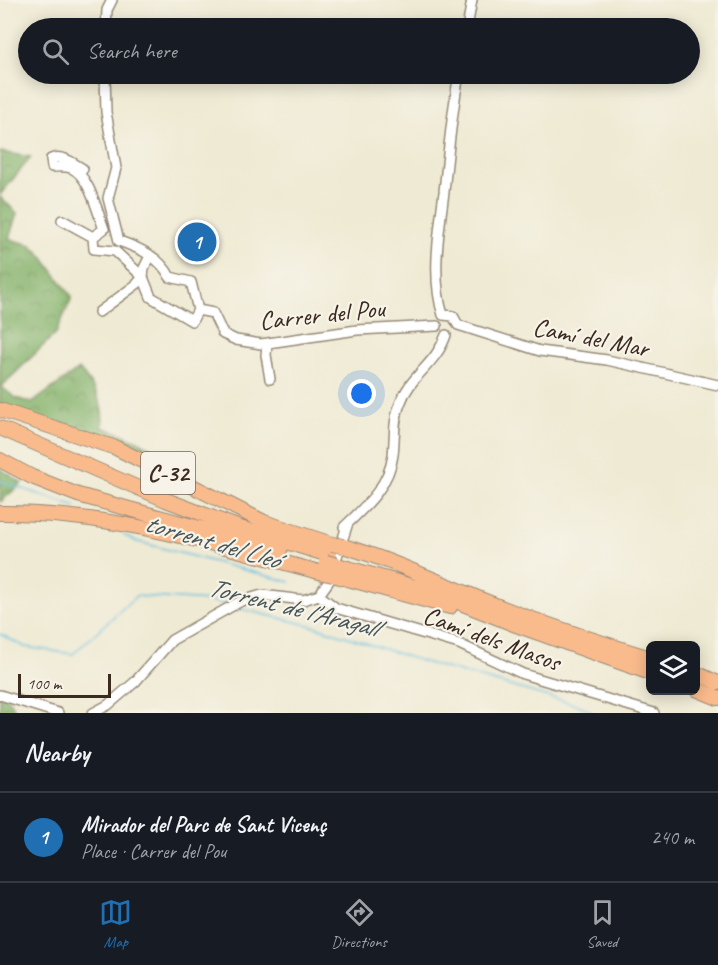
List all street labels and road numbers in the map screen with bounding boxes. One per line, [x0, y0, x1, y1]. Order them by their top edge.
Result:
street label: Carrer del Pou [258, 291, 389, 337]
street label: Camí del Mar [530, 310, 654, 365]
road number: C-32 [141, 452, 195, 494]
street label: Camí dels Masos [419, 598, 567, 679]

